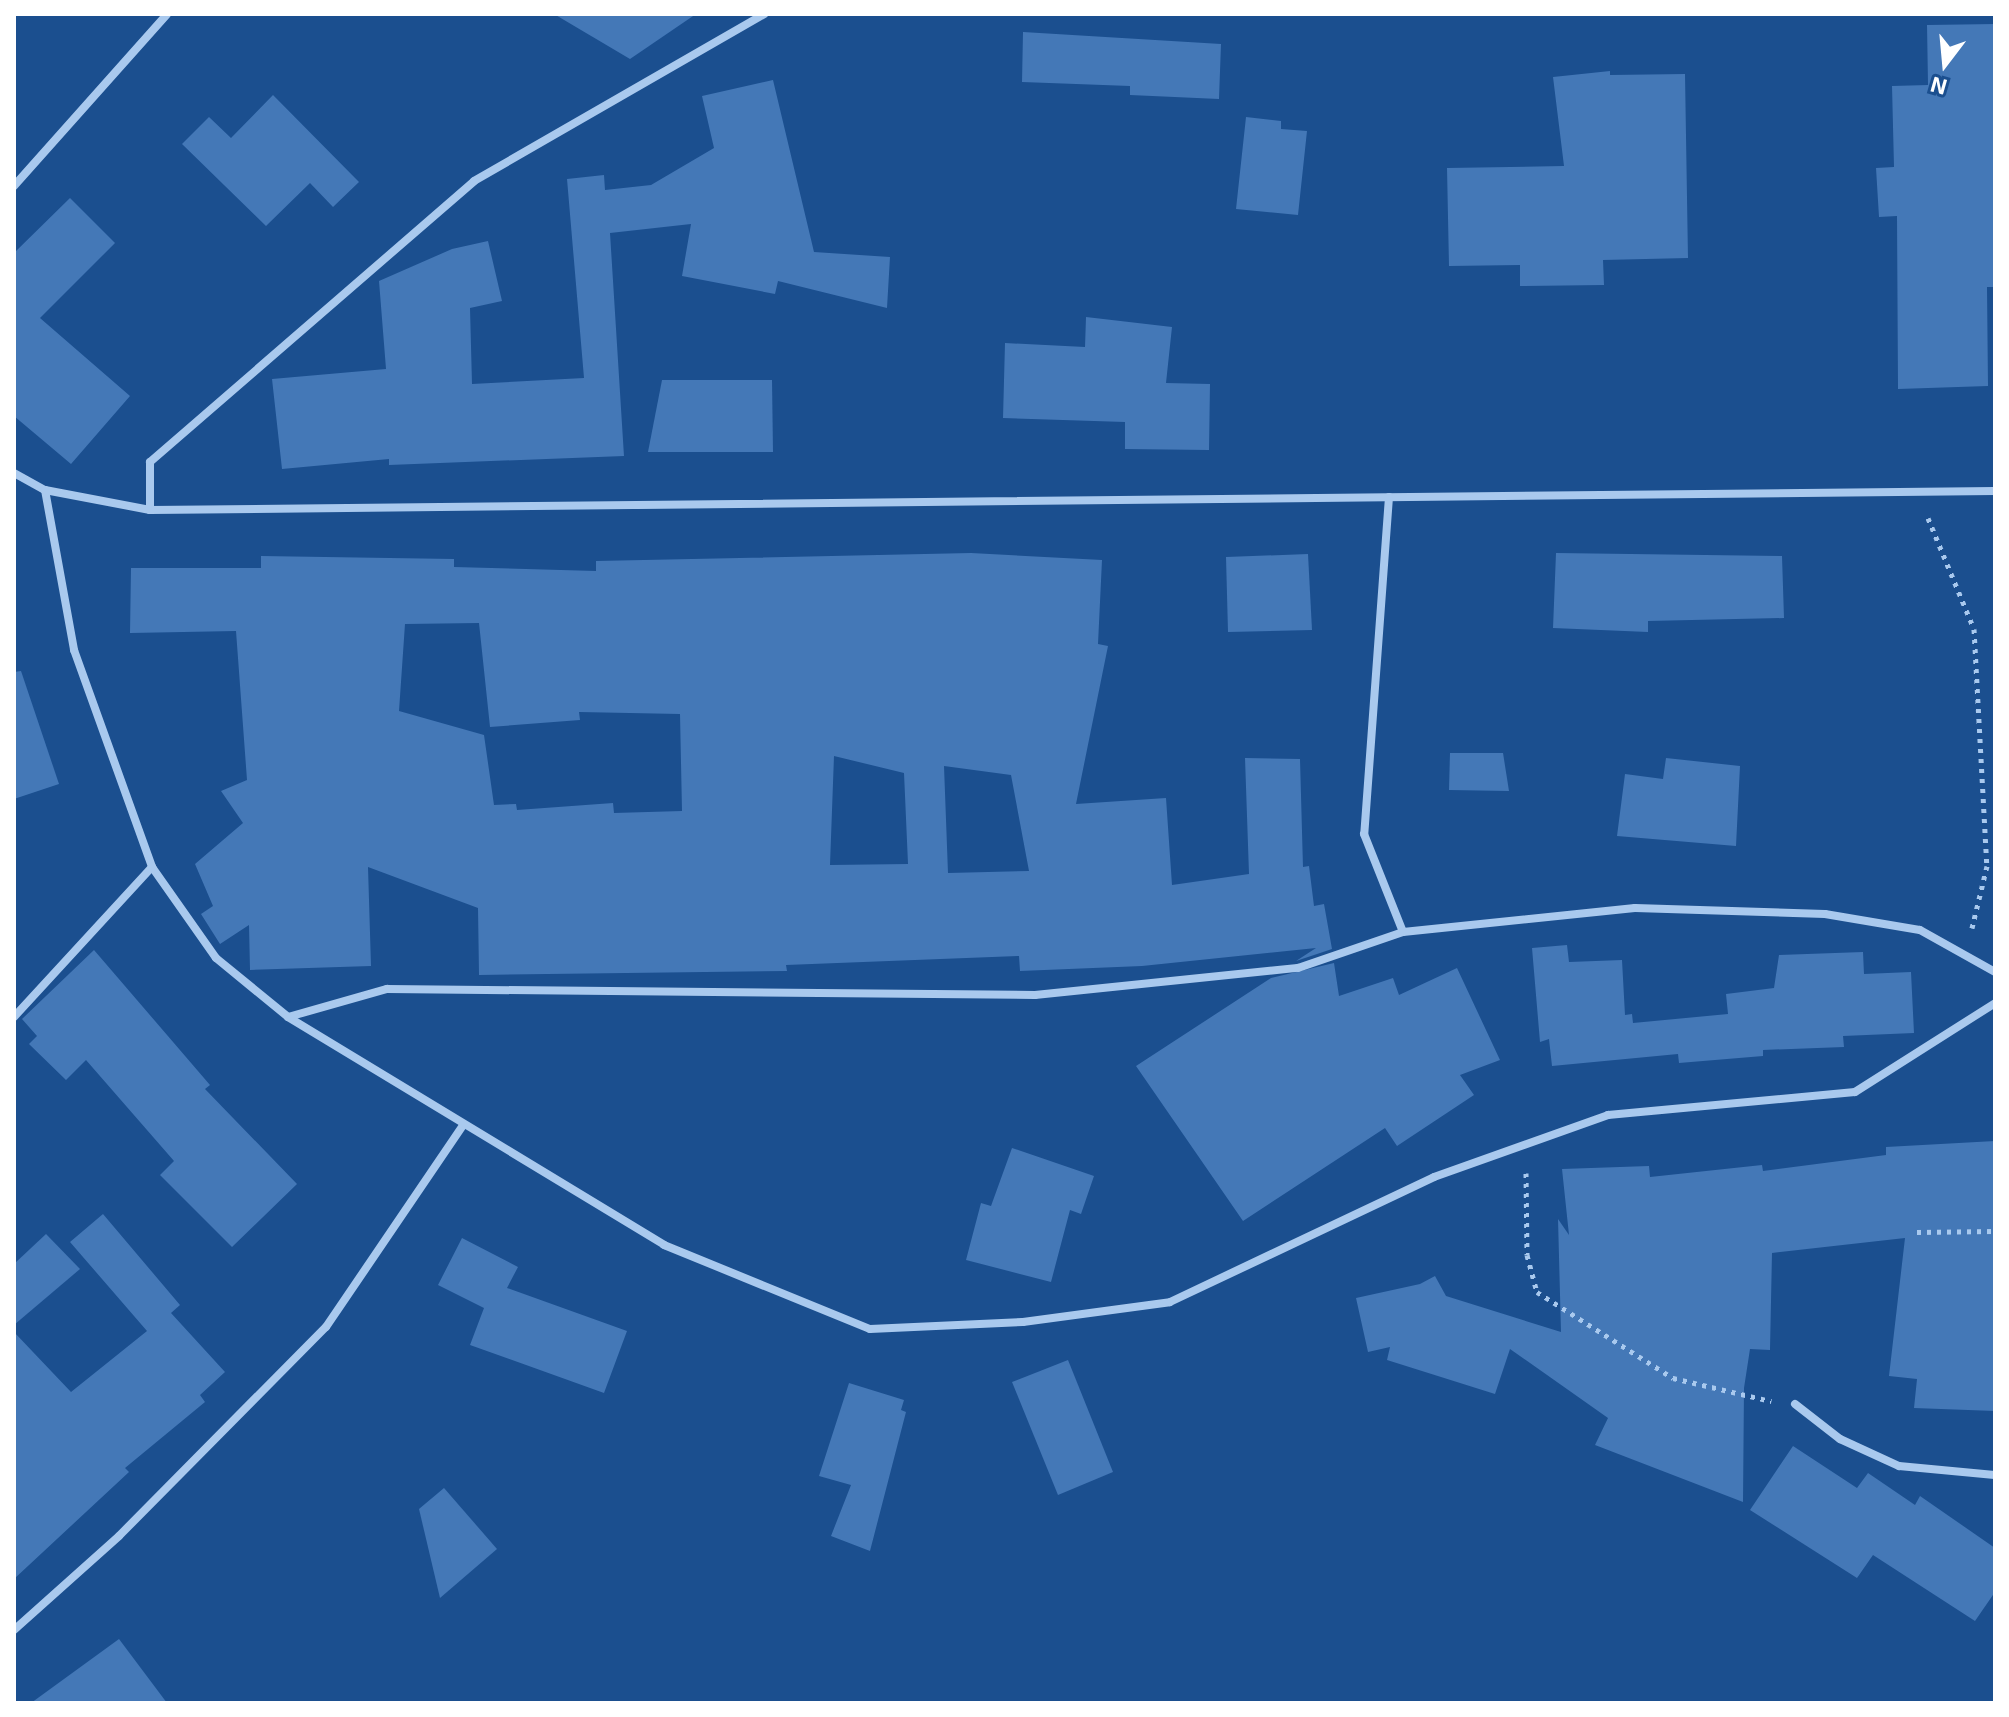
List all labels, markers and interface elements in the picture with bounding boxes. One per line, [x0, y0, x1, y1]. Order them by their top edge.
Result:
north arrow [1905, 24, 1985, 104]
text: N [1927, 72, 1950, 102]

